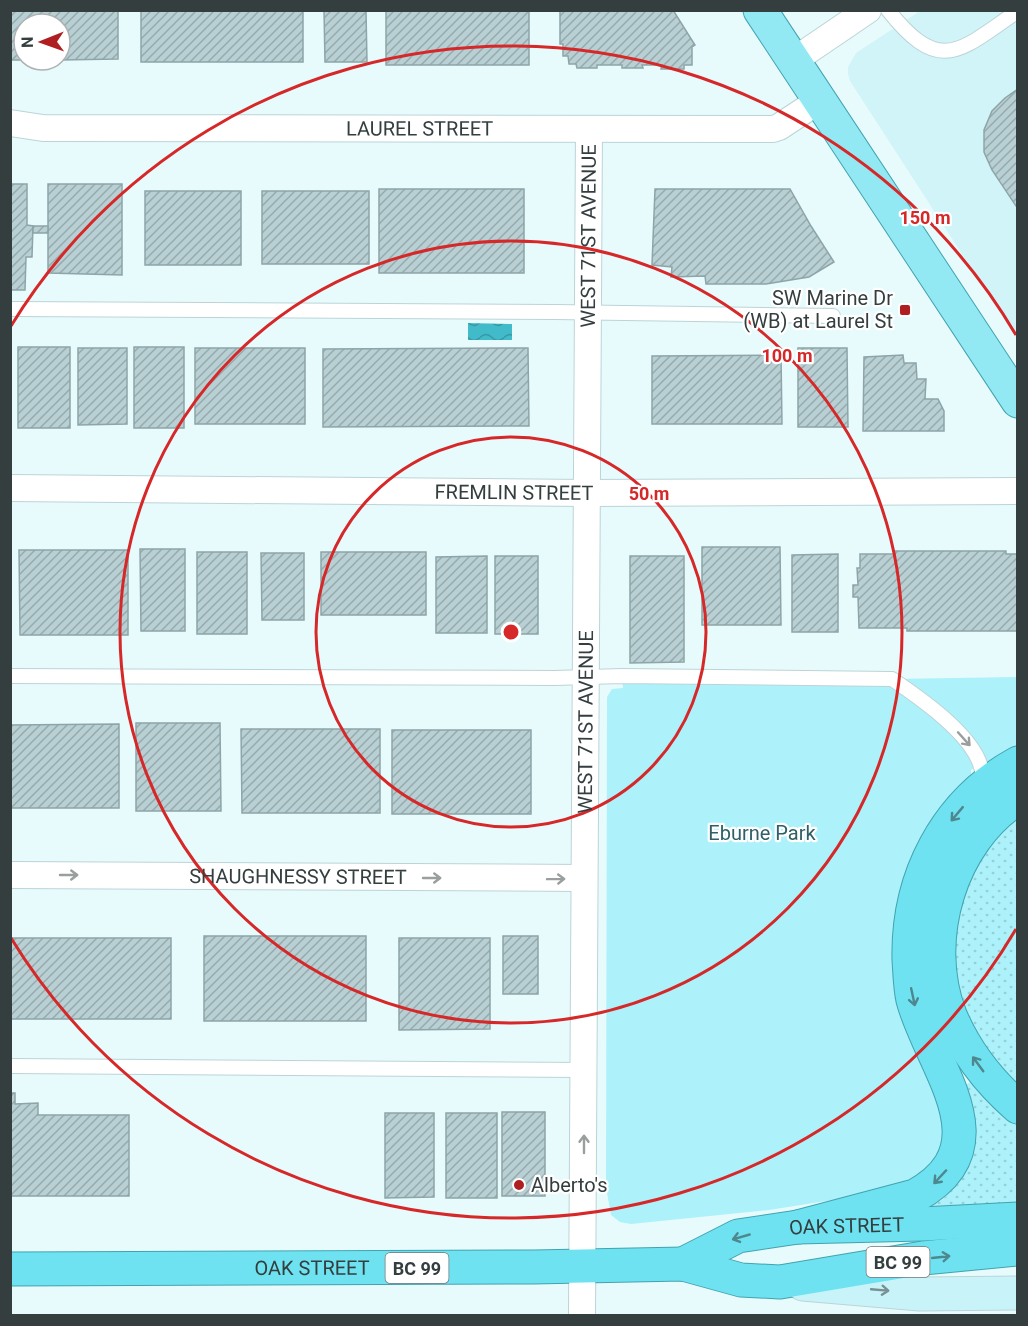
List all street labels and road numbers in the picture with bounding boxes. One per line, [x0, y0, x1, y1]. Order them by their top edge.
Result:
street label: LAUREL STREET [346, 116, 493, 141]
street label: WEST 71ST AVENUE [576, 144, 601, 328]
street label: FREMLIN STREET [435, 480, 593, 505]
street label: WEST 71ST AVENUE [573, 630, 598, 814]
street label: SHAUGHNESSY STREET [189, 864, 407, 889]
street label: OAK STREET [787, 1212, 905, 1240]
road number: BC 99 [866, 1247, 930, 1277]
road number: BC 99 [386, 1253, 448, 1283]
street label: OAK STREET [254, 1256, 370, 1280]

